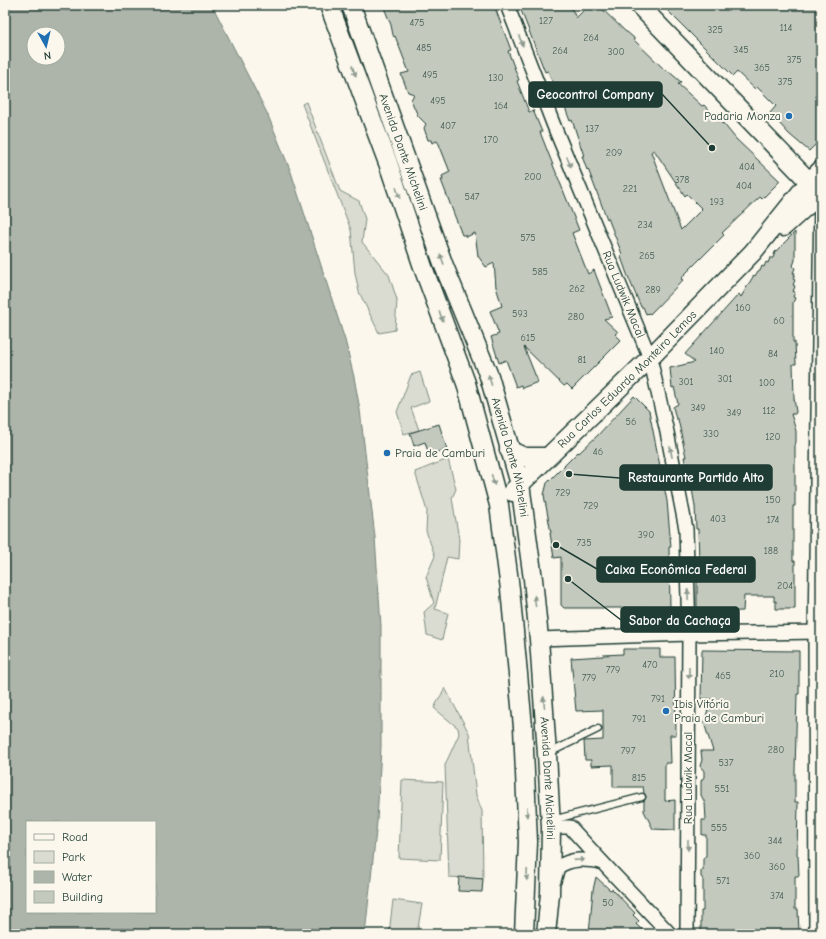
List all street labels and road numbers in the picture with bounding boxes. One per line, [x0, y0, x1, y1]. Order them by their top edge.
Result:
street label: Avenida Dante Michelini [376, 92, 431, 212]
street label: Rua Ludwik Macal [600, 249, 648, 340]
street label: Rua Carlos Eduardo Monteiro Lemos [555, 308, 699, 451]
street label: Avenida Dante Michelini [488, 396, 531, 518]
street label: Avenida Dante Michelini [537, 716, 558, 840]
street label: Rua Ludwik Macal [681, 732, 695, 824]

